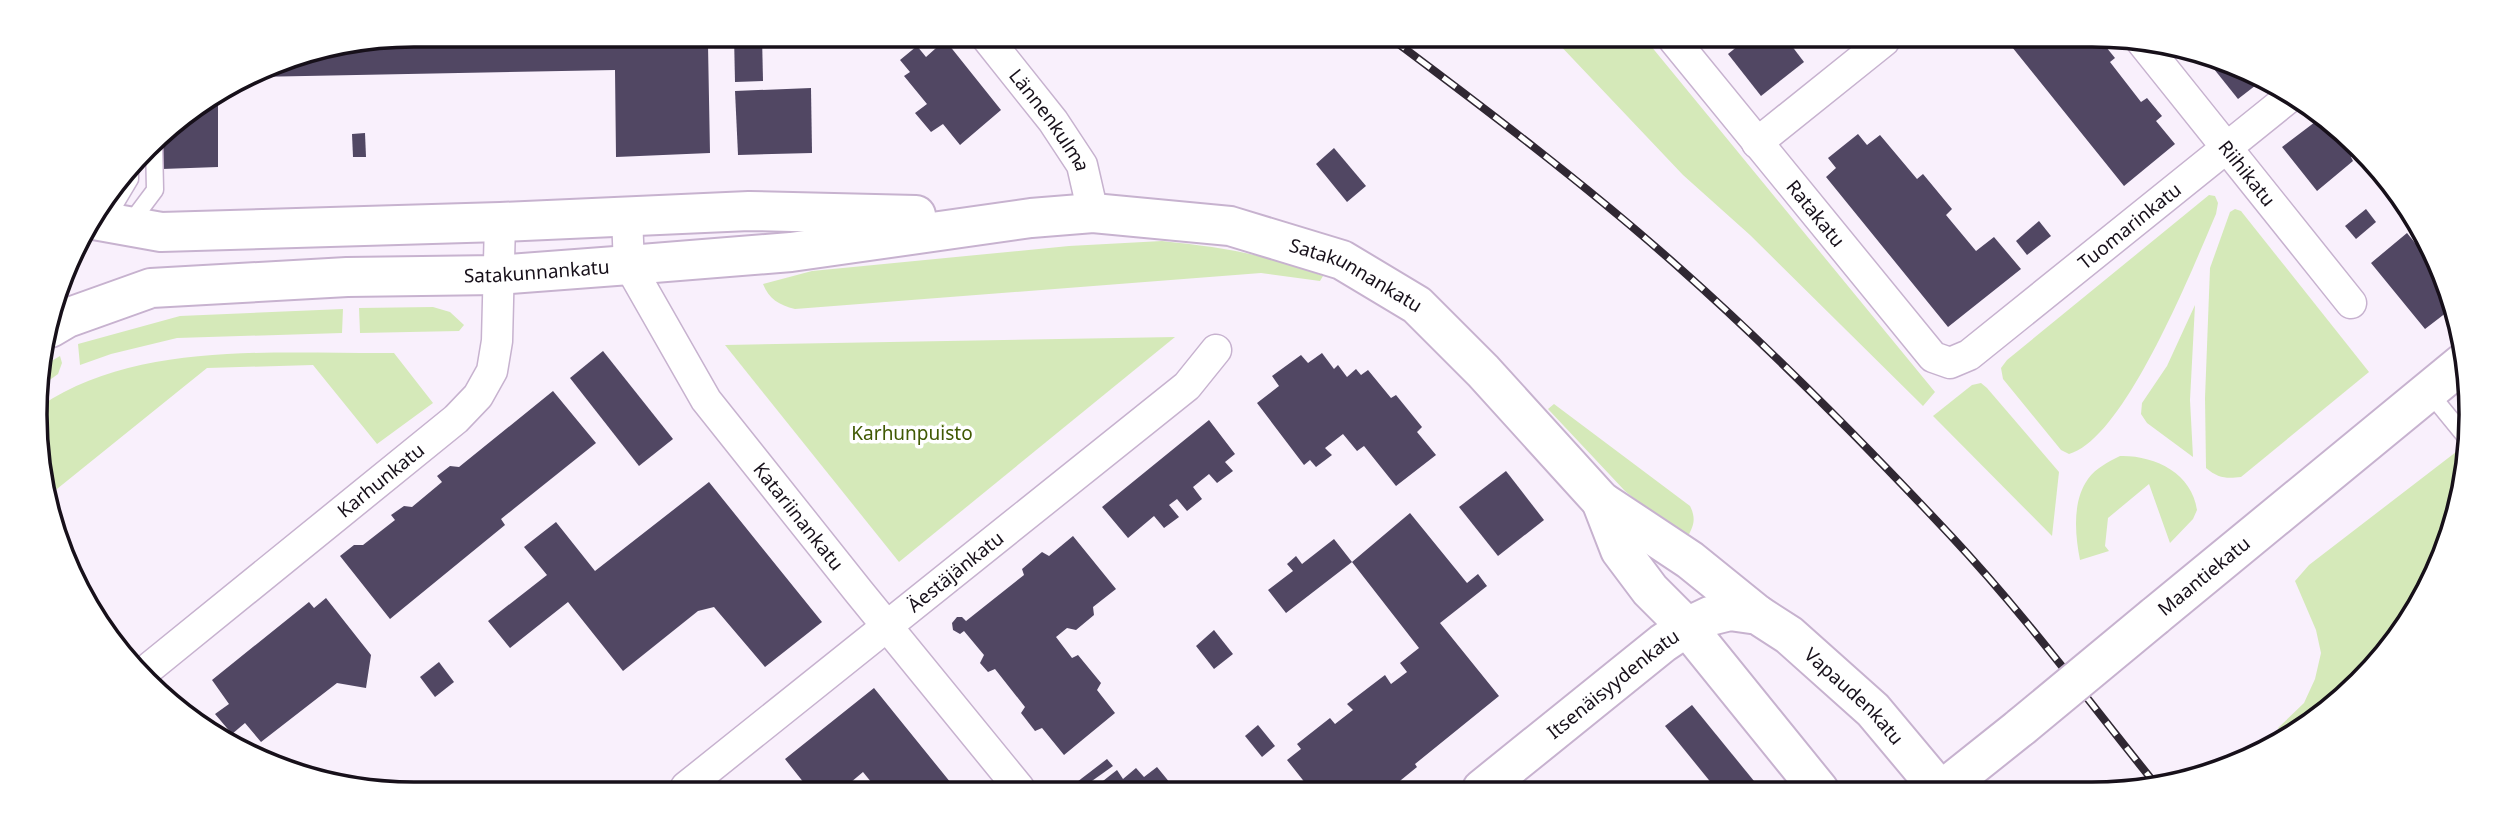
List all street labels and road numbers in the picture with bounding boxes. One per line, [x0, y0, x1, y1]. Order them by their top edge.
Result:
street label: Lännenkulma [1003, 63, 1096, 174]
street label: Riihikatu [2213, 135, 2281, 212]
street label: Ratakatu [1781, 174, 1851, 252]
street label: Tuomarinkatu [2073, 176, 2186, 275]
street label: Satakunnankatu [1286, 232, 1427, 318]
street label: Satakunnankatu [464, 254, 610, 288]
street label: Karhunkatu [332, 437, 430, 523]
street label: Katariinankatu [748, 457, 850, 576]
street label: Äestäjänkatu [902, 525, 1009, 618]
street label: Maantiekatu [2152, 530, 2255, 622]
street label: Itsenäisyydenkatu [1541, 623, 1684, 745]
street label: Vapaudenkatu [1799, 642, 1910, 750]

